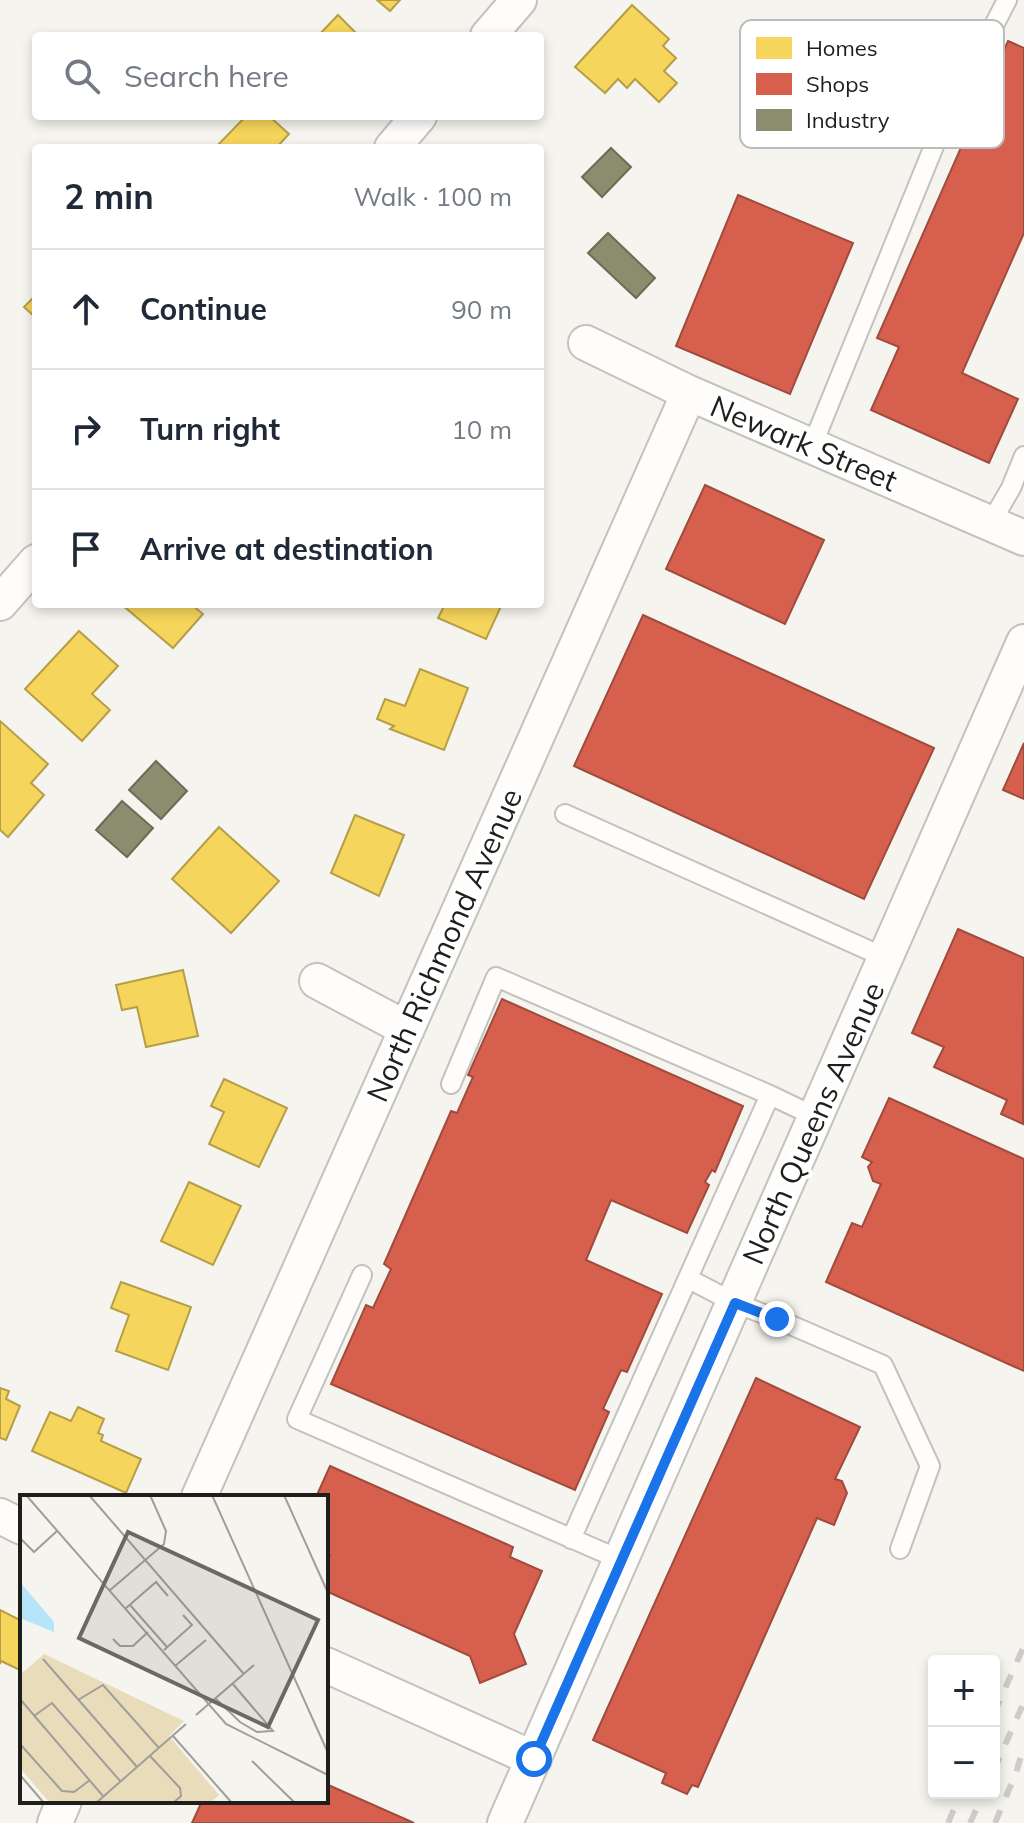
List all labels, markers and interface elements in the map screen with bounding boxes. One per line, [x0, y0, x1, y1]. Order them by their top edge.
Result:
legend [740, 20, 1004, 148]
search box [32, 32, 544, 120]
text: Homes [806, 34, 878, 62]
icon: search [60, 54, 104, 98]
text: Search here [124, 57, 289, 95]
text: Shops [806, 70, 869, 98]
text: Industry [806, 106, 890, 134]
text: 2 min [64, 175, 154, 218]
text: Walk · 100 m [353, 180, 512, 213]
icon: ahead [64, 287, 108, 331]
text: Continue [140, 290, 267, 328]
text: 90 m [451, 293, 512, 326]
street label: Newark Street [705, 387, 903, 499]
icon: right [64, 407, 108, 451]
text: Turn right [140, 410, 280, 448]
text: 10 m [451, 413, 512, 446]
icon: arrive [64, 527, 108, 571]
text: Arrive at destination [140, 530, 434, 568]
street label: North Richmond Avenue [358, 782, 530, 1108]
street label: North Queens Avenue [734, 976, 892, 1270]
route end [759, 1301, 795, 1337]
inset map [20, 1495, 328, 1803]
map controls [928, 1655, 1000, 1799]
button: + [928, 1655, 1000, 1727]
button: − [928, 1727, 1000, 1799]
route start [516, 1741, 552, 1777]

